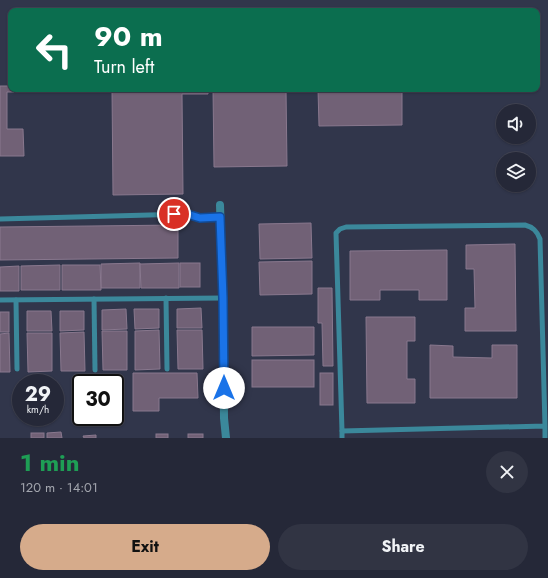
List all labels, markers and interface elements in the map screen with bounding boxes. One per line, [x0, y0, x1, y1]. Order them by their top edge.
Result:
text: 90 m [94, 16, 163, 57]
icon: left [28, 24, 80, 76]
text: Turn left [94, 54, 154, 80]
map controls [496, 104, 536, 192]
button: sound [496, 104, 536, 144]
button: layers [496, 152, 536, 192]
pin [157, 197, 191, 231]
icon: arrive [163, 203, 185, 225]
position arrow [203, 367, 245, 409]
speed limit sign: 30 [72, 374, 124, 426]
text: 29 [25, 380, 51, 409]
text: km/h [27, 402, 49, 417]
text: 1 min [20, 445, 80, 480]
button: close [486, 451, 528, 493]
text: 120 m · 14:01 [20, 478, 98, 497]
button: Exit [20, 524, 270, 570]
button: Share [278, 524, 528, 570]

